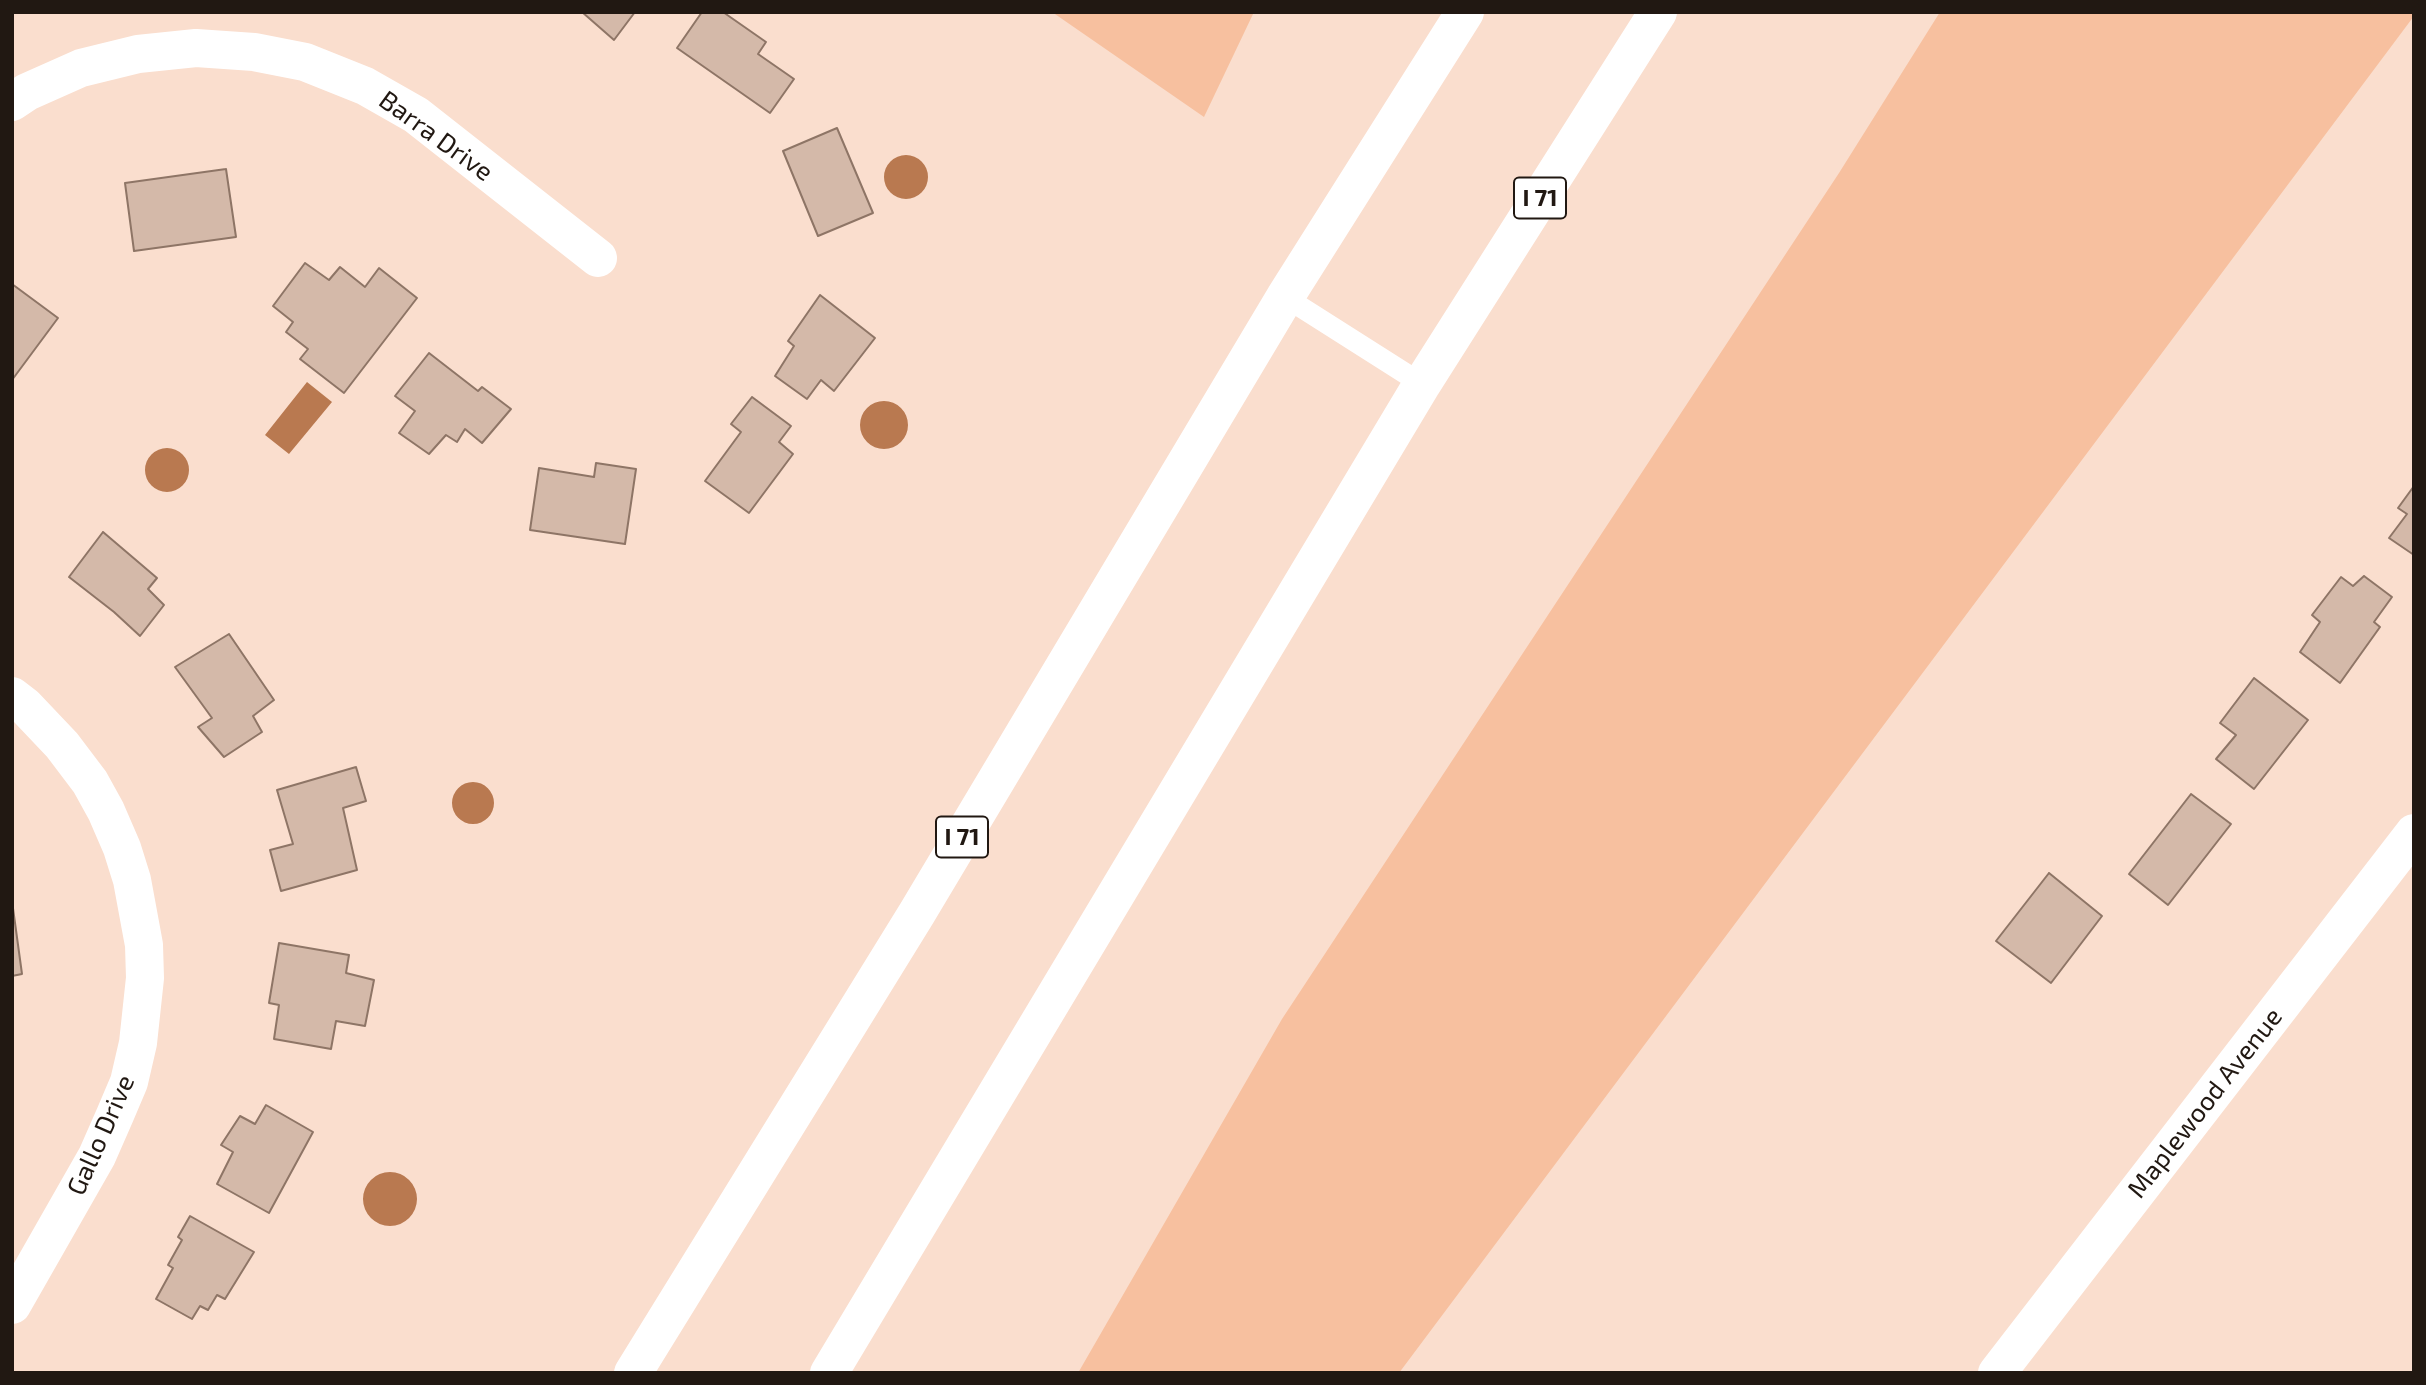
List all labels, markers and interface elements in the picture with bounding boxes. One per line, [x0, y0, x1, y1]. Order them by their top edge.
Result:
street label: Barra Drive [373, 84, 499, 188]
road number: I 71 [1514, 178, 1566, 218]
road number: I 71 [936, 816, 988, 858]
street label: Maplewood Avenue [2121, 1002, 2289, 1204]
street label: Gallo Drive [61, 1070, 141, 1200]

